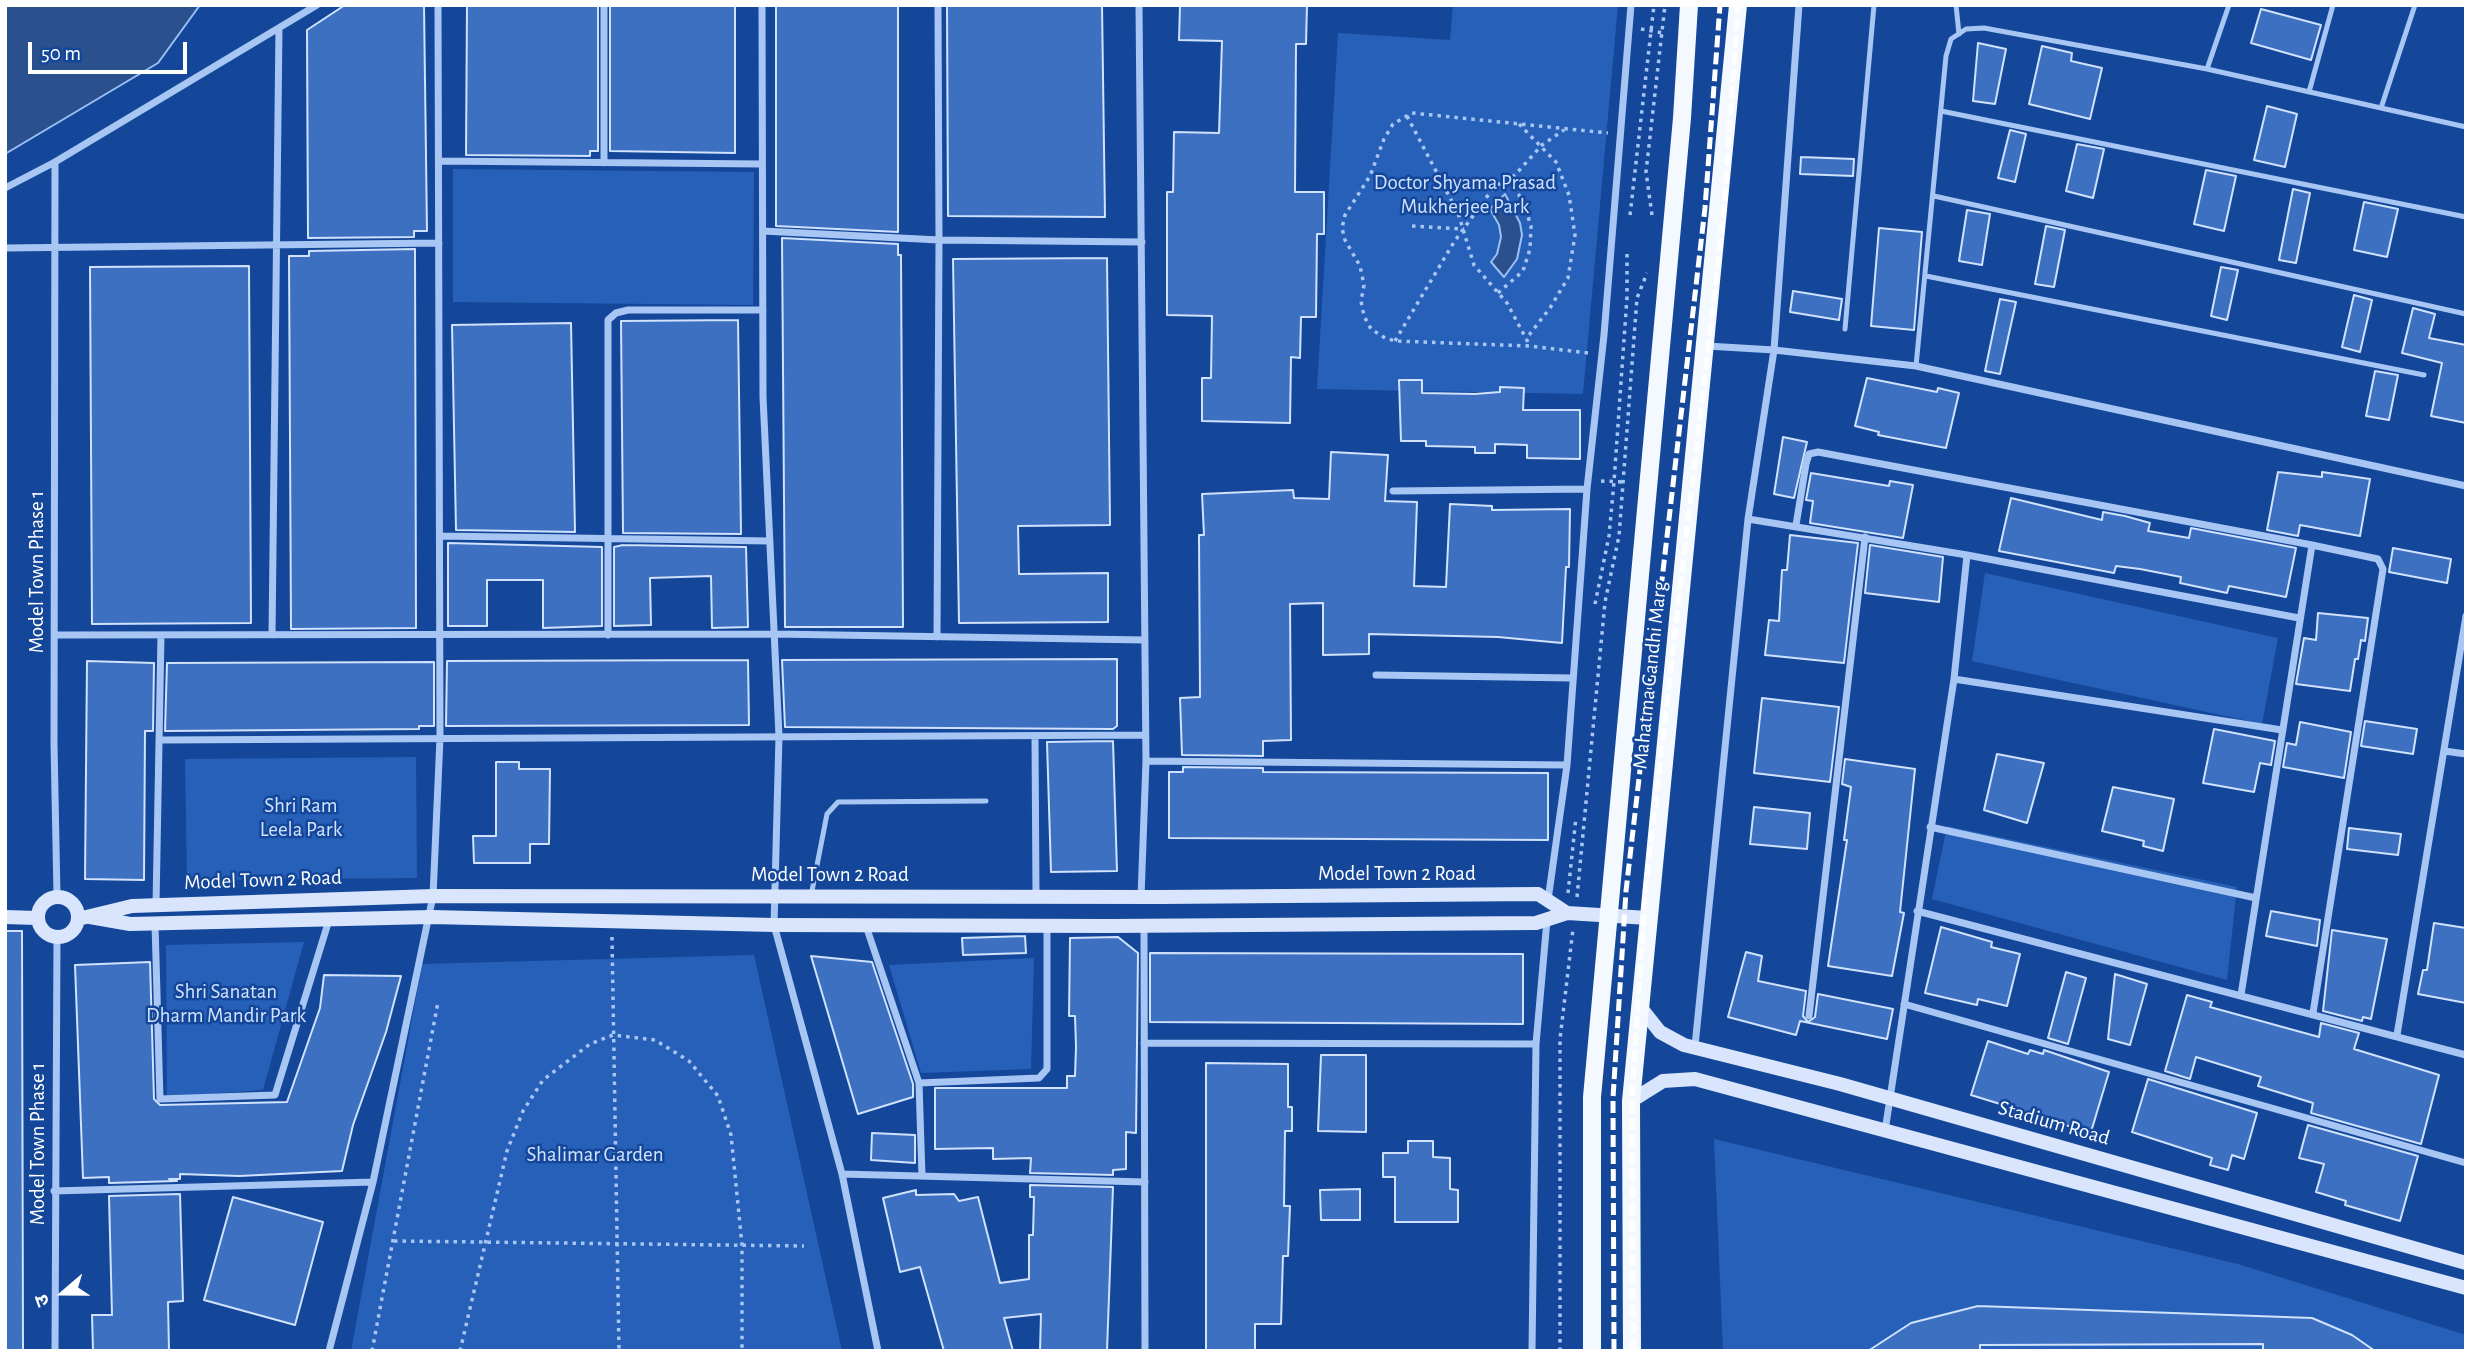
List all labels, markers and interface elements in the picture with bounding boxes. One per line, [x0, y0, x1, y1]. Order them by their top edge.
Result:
scale bar [32, 28, 191, 72]
text: 50 m [41, 43, 81, 64]
park label: Doctor Shyama Prasad Mukherjee Park [1374, 170, 1556, 220]
street label: Model Town Phase 1 [24, 491, 50, 653]
street label: Mahatma Gandhi Marg [1628, 580, 1672, 770]
park label: Shri Ram Leela Park [260, 793, 342, 843]
street label: Model Town 2 Road [1318, 861, 1476, 887]
street label: Model Town 2 Road [751, 862, 909, 888]
street label: Model Town 2 Road [184, 865, 342, 895]
park label: Shri Sanatan Dharm Mandir Park [146, 979, 306, 1029]
street label: Model Town Phase 1 [25, 1063, 51, 1225]
street label: Stadium Road [1995, 1095, 2113, 1151]
park label: Shalimar Garden [526, 1142, 664, 1168]
north arrow [28, 1258, 98, 1328]
text: उ [32, 1292, 54, 1309]

